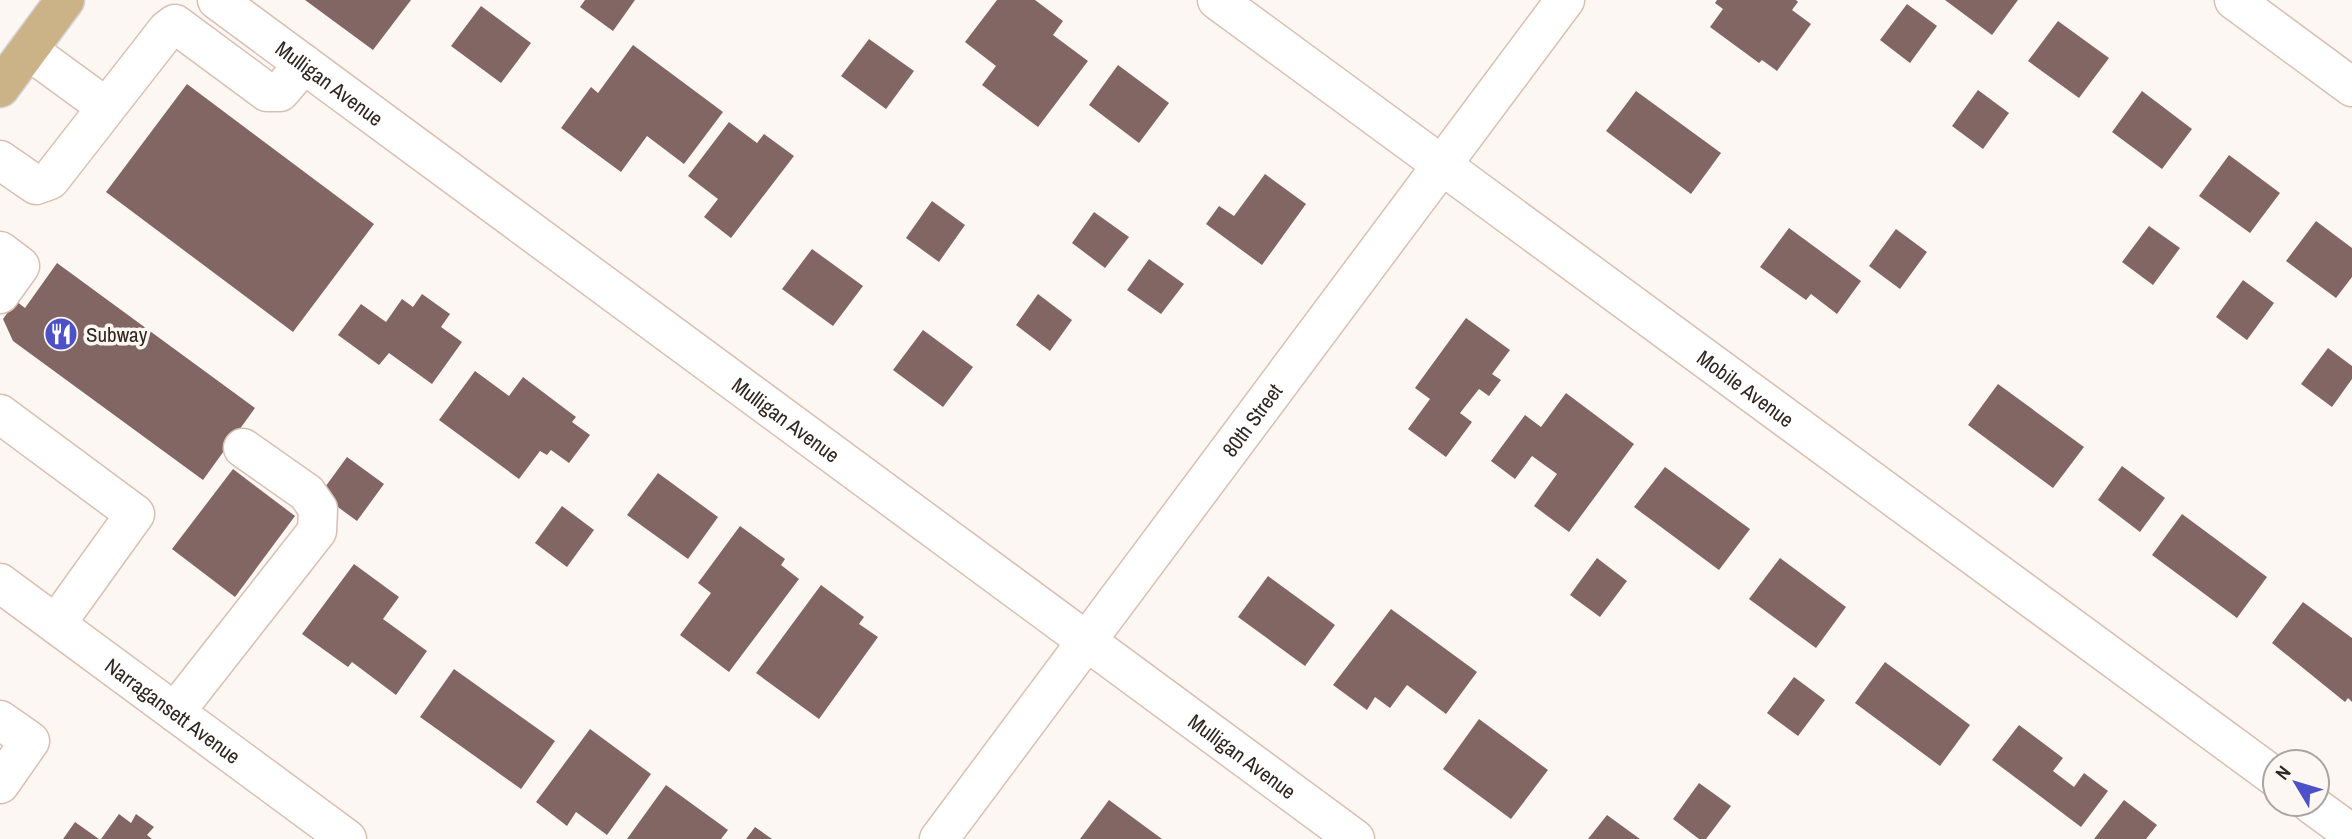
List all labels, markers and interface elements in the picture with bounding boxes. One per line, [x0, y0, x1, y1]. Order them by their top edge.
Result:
street label: Mulligan Avenue [270, 34, 389, 132]
restaurant icon: Subway [42, 315, 80, 353]
place label: Subway [86, 320, 148, 349]
street label: Mobile Avenue [1691, 343, 1800, 434]
street label: Mulligan Avenue [726, 370, 846, 469]
street label: 80th Street [1215, 377, 1289, 462]
street label: Narragansett Avenue [99, 651, 247, 770]
street label: Mulligan Avenue [1183, 707, 1302, 805]
north arrow [2261, 748, 2331, 818]
text: N [2269, 760, 2296, 785]

